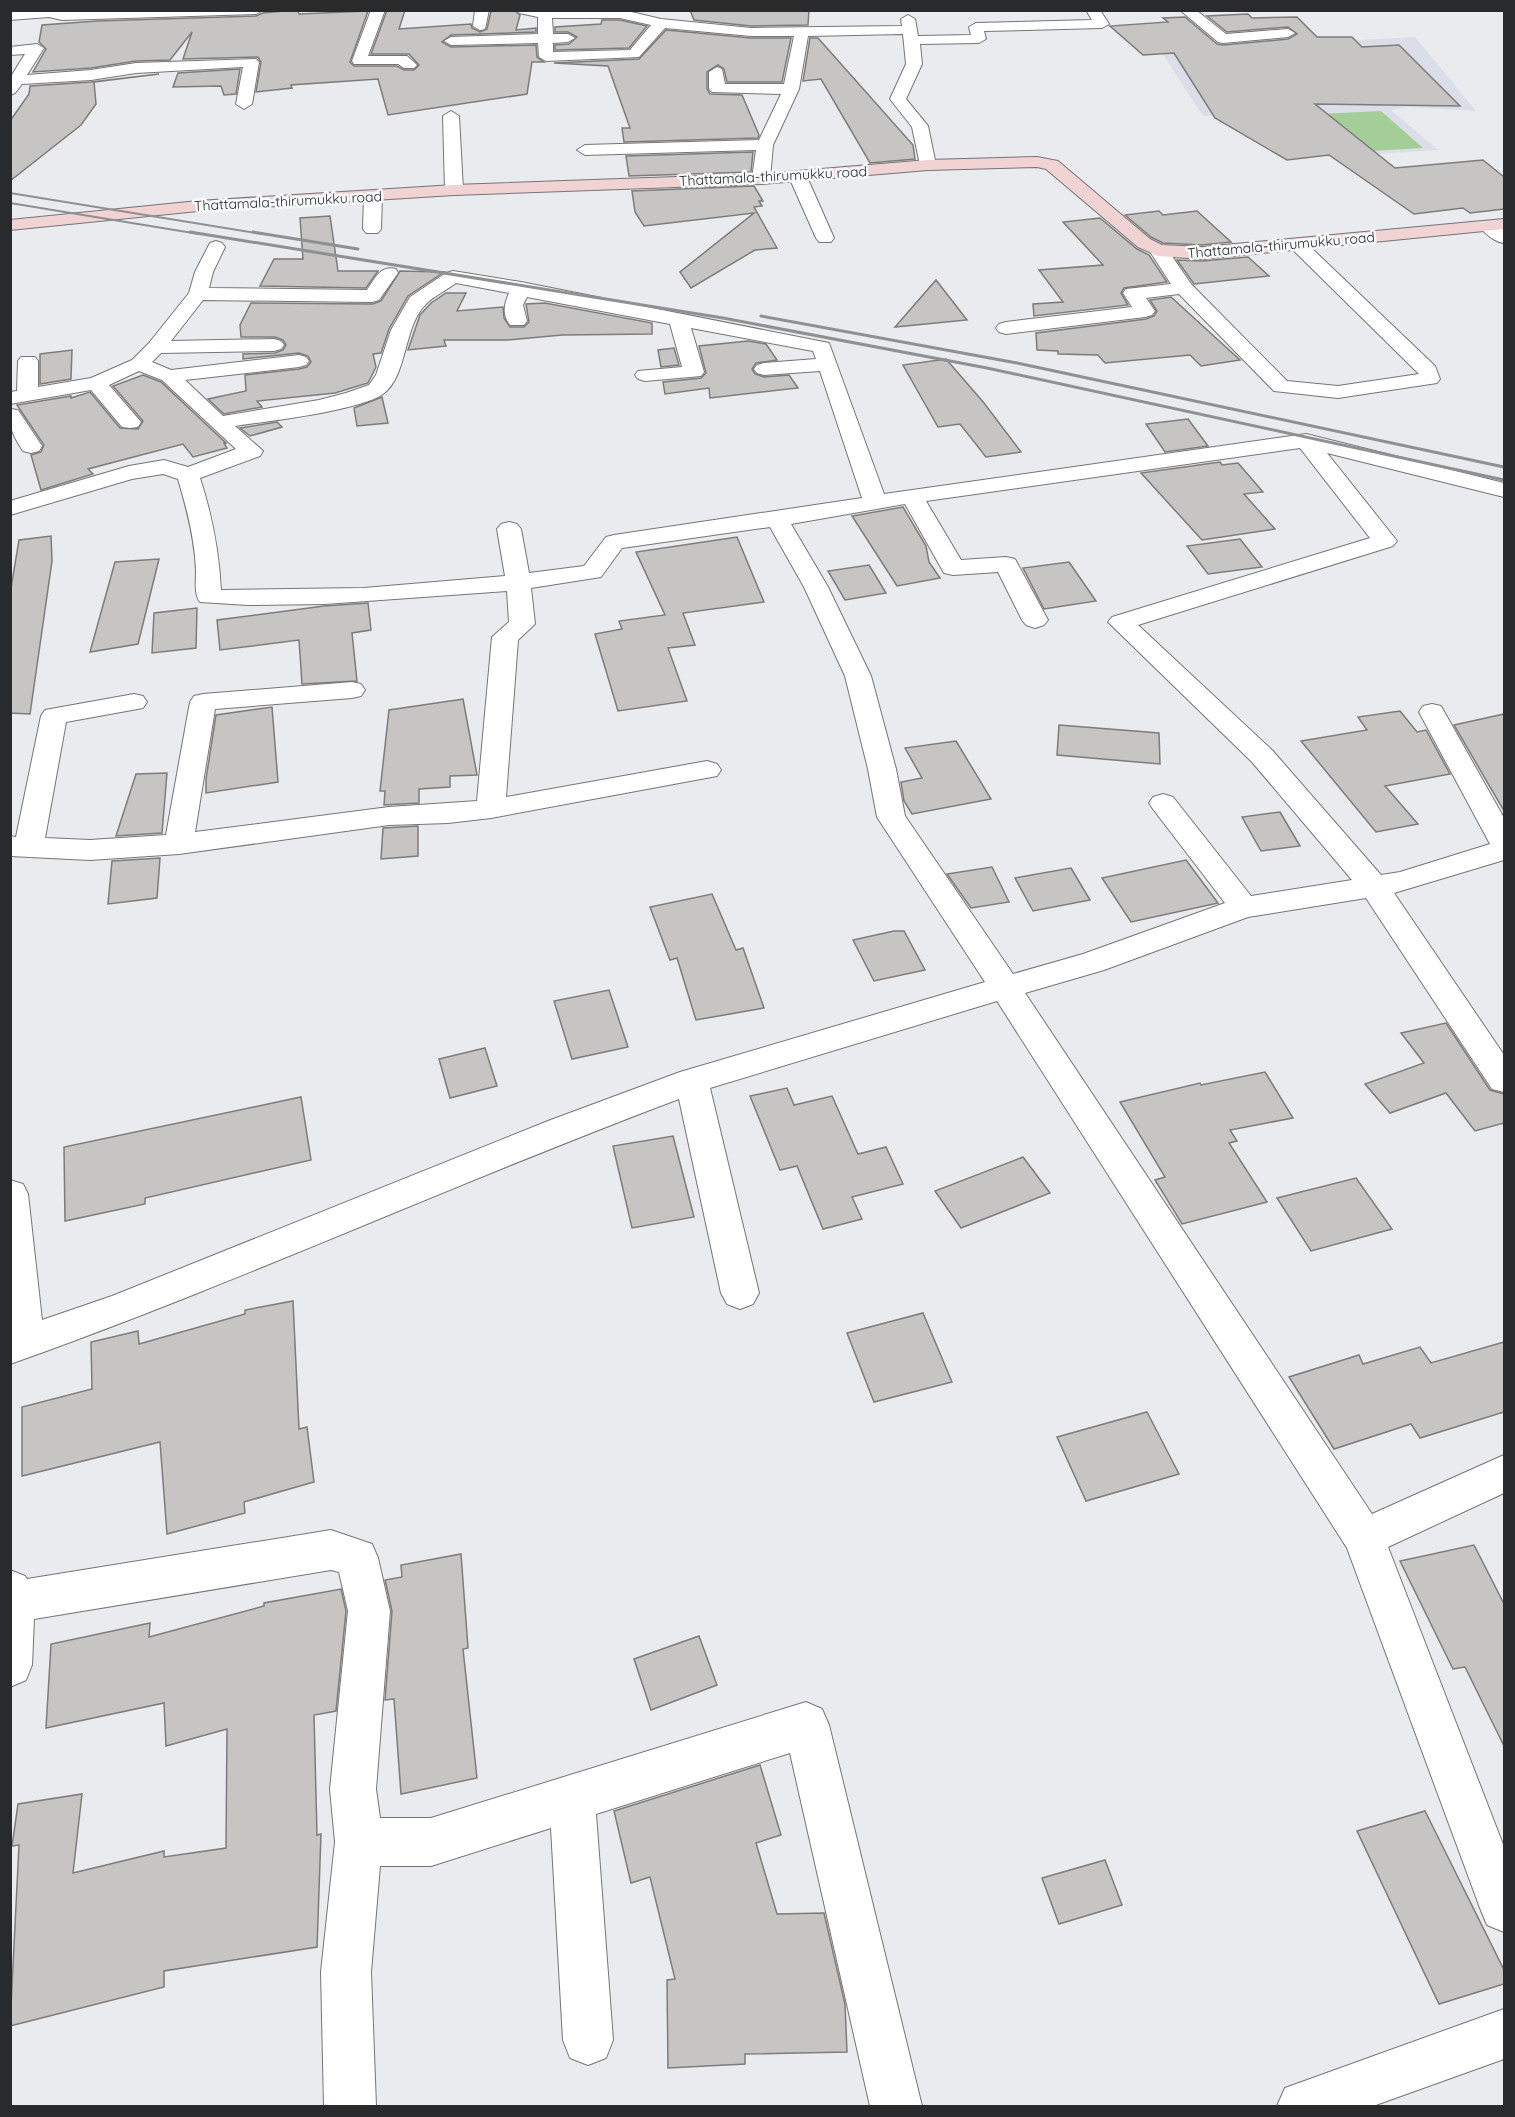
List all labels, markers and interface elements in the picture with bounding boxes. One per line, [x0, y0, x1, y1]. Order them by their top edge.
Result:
street label: Thattamala-thirumukku road [679, 162, 867, 190]
street label: Thattamala-thirumukku road [194, 187, 382, 215]
street label: Thattamala-thirumukku road [1186, 228, 1376, 262]

